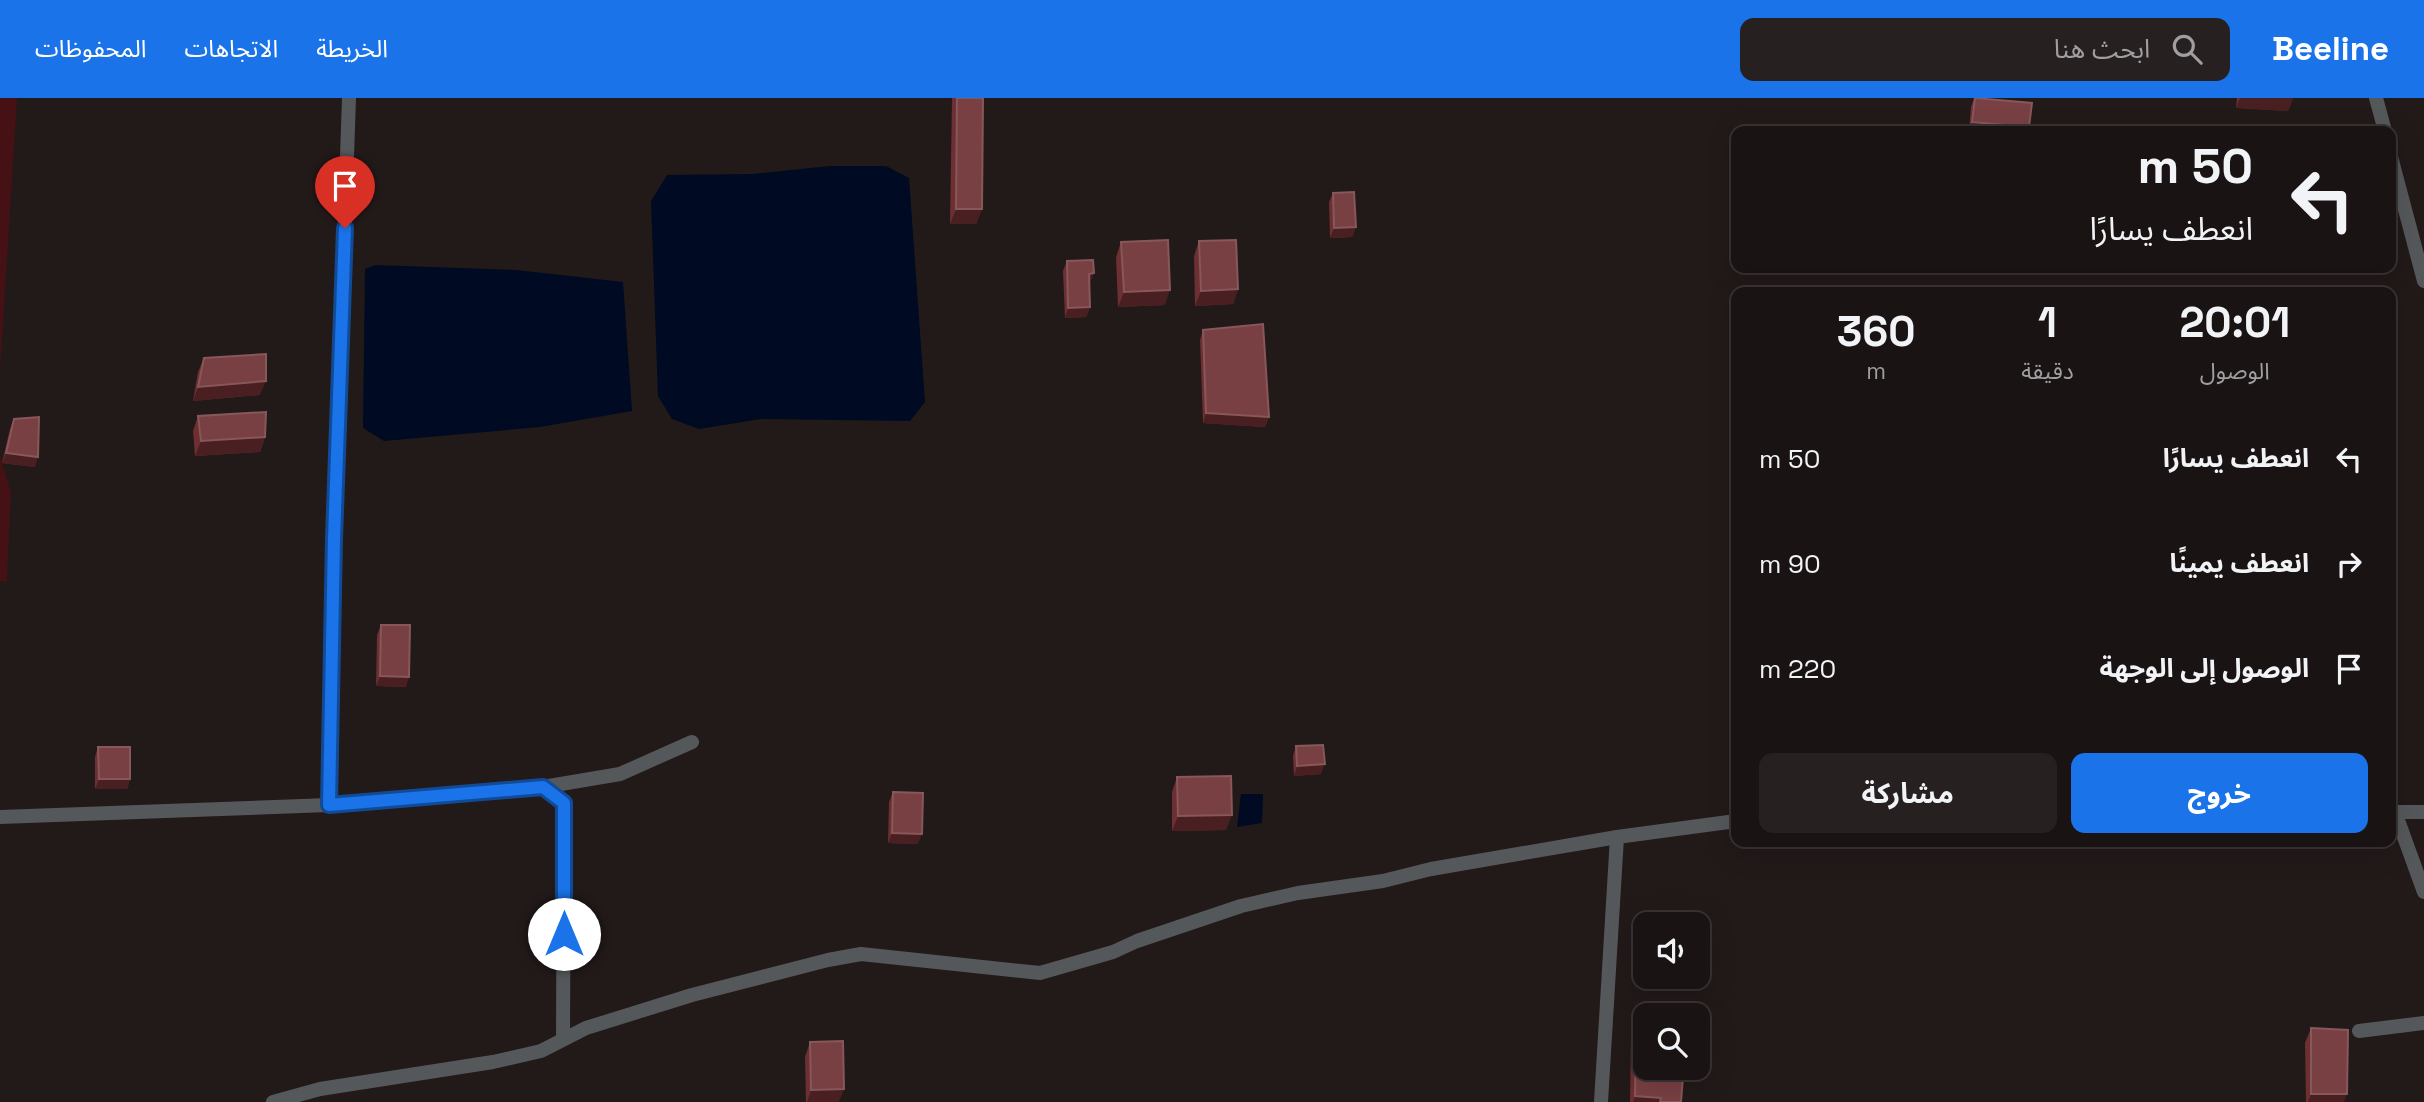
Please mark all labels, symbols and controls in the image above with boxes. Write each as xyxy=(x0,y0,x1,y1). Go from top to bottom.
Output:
search box xyxy=(1740,18,2230,81)
text: Beeline xyxy=(2272,28,2389,70)
icon: search xyxy=(2168,30,2206,68)
text: ابحث هنا xyxy=(2054,32,2150,66)
text: المحفوظات xyxy=(35,33,146,64)
text: الاتجاهات xyxy=(184,33,278,64)
text: الخريطة xyxy=(316,33,388,64)
text: 50 m xyxy=(2138,135,2253,197)
icon: left xyxy=(2277,154,2368,245)
pin xyxy=(315,156,375,228)
icon: arrive xyxy=(326,167,364,205)
text: انعطف يسارًا xyxy=(2089,209,2253,249)
text: 1 xyxy=(2038,296,2057,349)
text: 20:01 xyxy=(2179,296,2290,349)
text: 360 xyxy=(1837,305,1916,358)
text: m xyxy=(1866,356,1886,386)
text: دقيقة xyxy=(2021,356,2074,386)
text: الوصول xyxy=(2200,356,2270,386)
icon: left xyxy=(2330,440,2368,478)
text: انعطف يسارًا xyxy=(2163,441,2309,475)
text: 50 m xyxy=(1759,442,1820,476)
icon: right xyxy=(2330,545,2368,583)
text: انعطف يمينًا xyxy=(2169,546,2309,580)
text: 90 m xyxy=(1759,547,1821,581)
icon: arrive xyxy=(2330,650,2368,688)
text: الوصول إلى الوجهة xyxy=(2099,651,2309,685)
text: 220 m xyxy=(1759,652,1836,686)
button: مشاركة xyxy=(1759,753,2057,833)
button: خروج xyxy=(2071,753,2368,833)
position arrow xyxy=(527,897,601,971)
map controls xyxy=(1633,912,1710,1080)
button: sound xyxy=(1633,912,1710,989)
button: search xyxy=(1633,1003,1710,1080)

